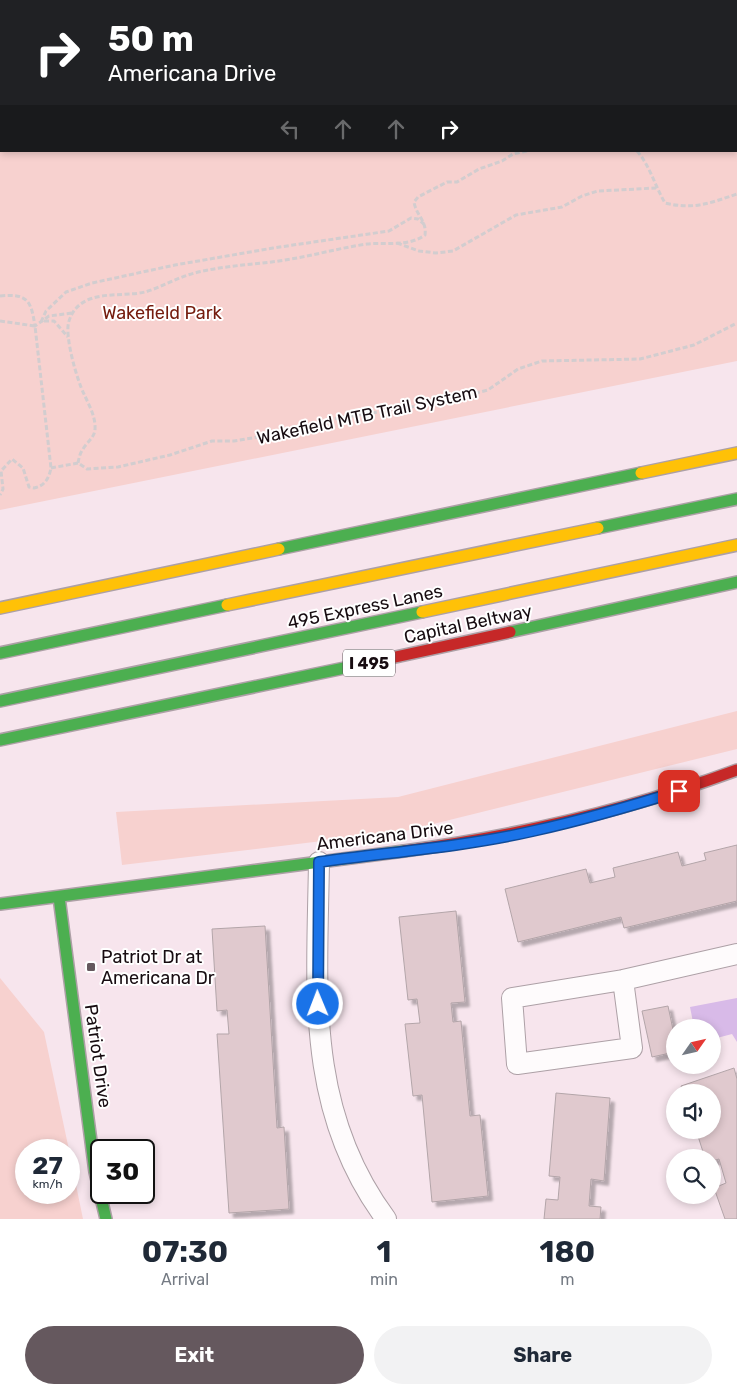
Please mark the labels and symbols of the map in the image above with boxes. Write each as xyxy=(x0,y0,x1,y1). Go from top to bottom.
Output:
park label: Wakefield Park xyxy=(102,302,223,324)
street label: Wakefield MTB Trail System xyxy=(255,381,479,449)
street label: 495 Express Lanes xyxy=(285,580,445,634)
street label: Capital Beltway xyxy=(402,600,534,648)
road number: I 495 xyxy=(343,650,395,676)
pin xyxy=(658,770,700,812)
street label: Americana Drive xyxy=(315,817,455,855)
place label: Patriot Dr at Americana Dr xyxy=(101,946,215,989)
marker: Patriot Dr at Americana Dr xyxy=(85,961,97,973)
position arrow xyxy=(291,977,343,1029)
street label: Patriot Drive xyxy=(80,1003,116,1109)
north arrow xyxy=(666,1019,721,1074)
speed limit sign: 30 xyxy=(90,1139,155,1204)

